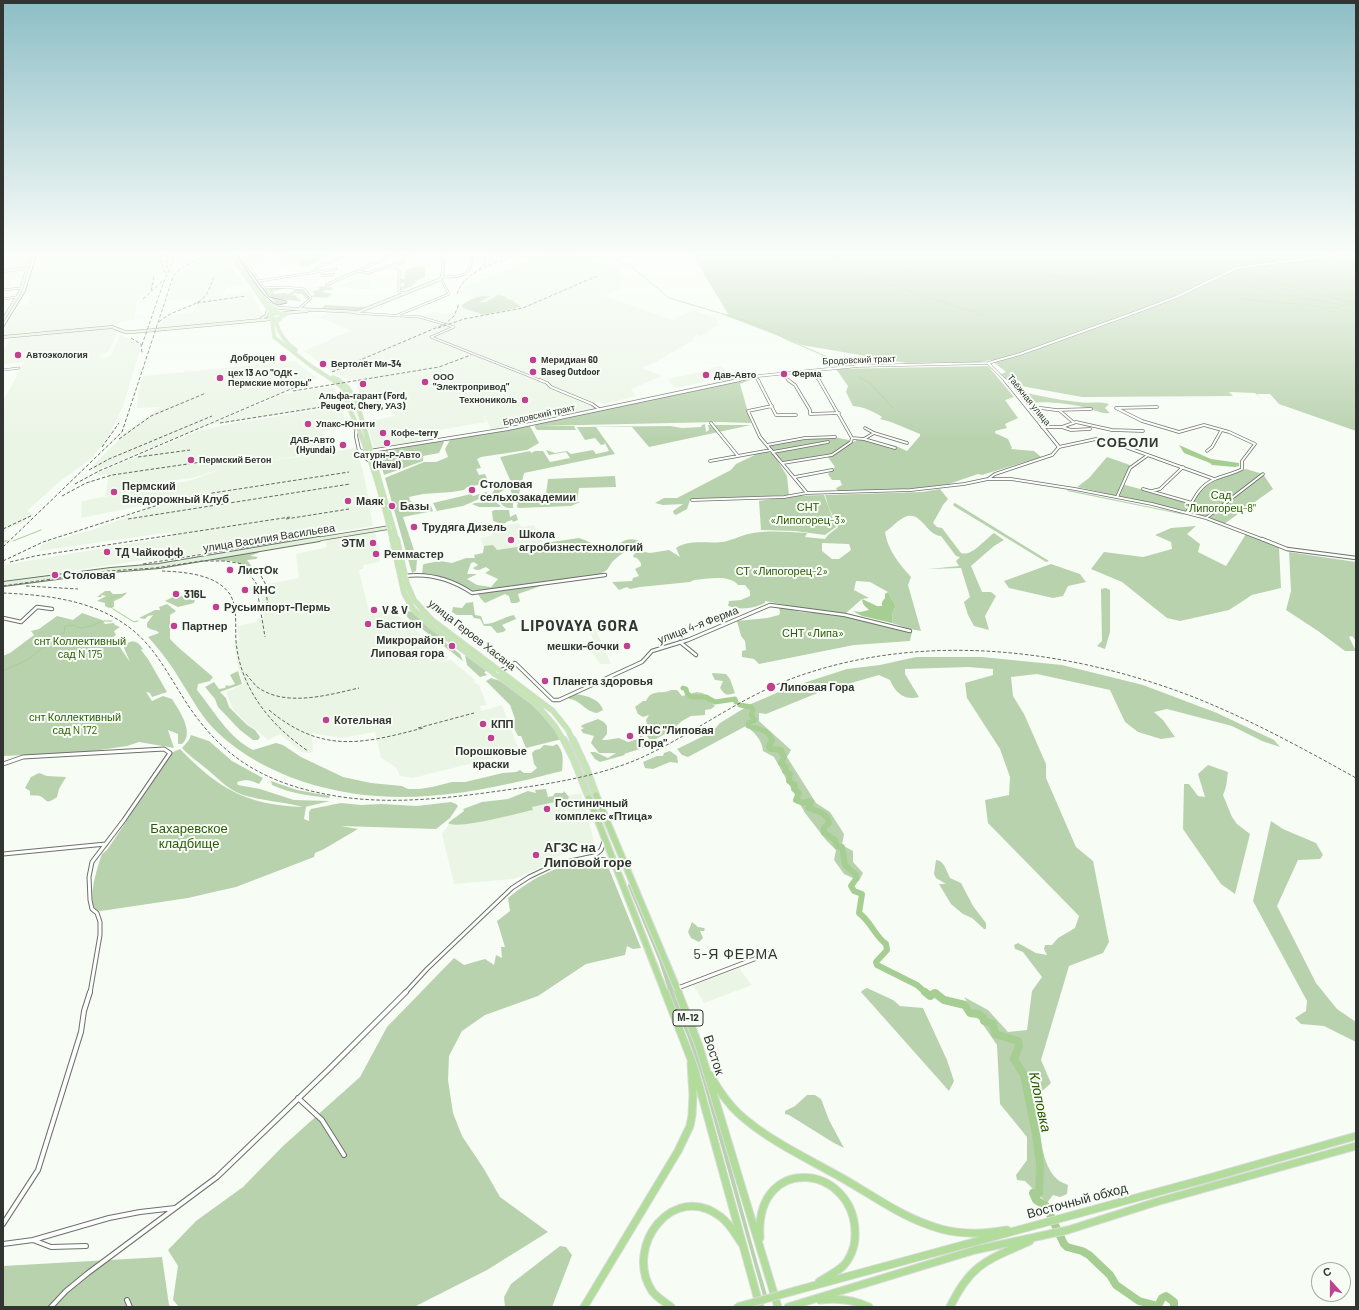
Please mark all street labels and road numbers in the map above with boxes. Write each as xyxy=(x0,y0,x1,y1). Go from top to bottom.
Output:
street label: Бродовский тракт xyxy=(822,353,896,367)
street label: Таёжная улица xyxy=(1005,372,1053,428)
street label: Бродовский тракт xyxy=(502,402,576,428)
street label: улица Василия Васильева xyxy=(202,521,336,555)
street label: улица Героев Хасана xyxy=(426,597,518,673)
street label: улица 4-я Ферма xyxy=(656,604,740,646)
road number: М-12 xyxy=(673,1010,703,1026)
street label: Восток xyxy=(700,1033,728,1077)
street label: Восточный обход xyxy=(1025,1180,1129,1222)

